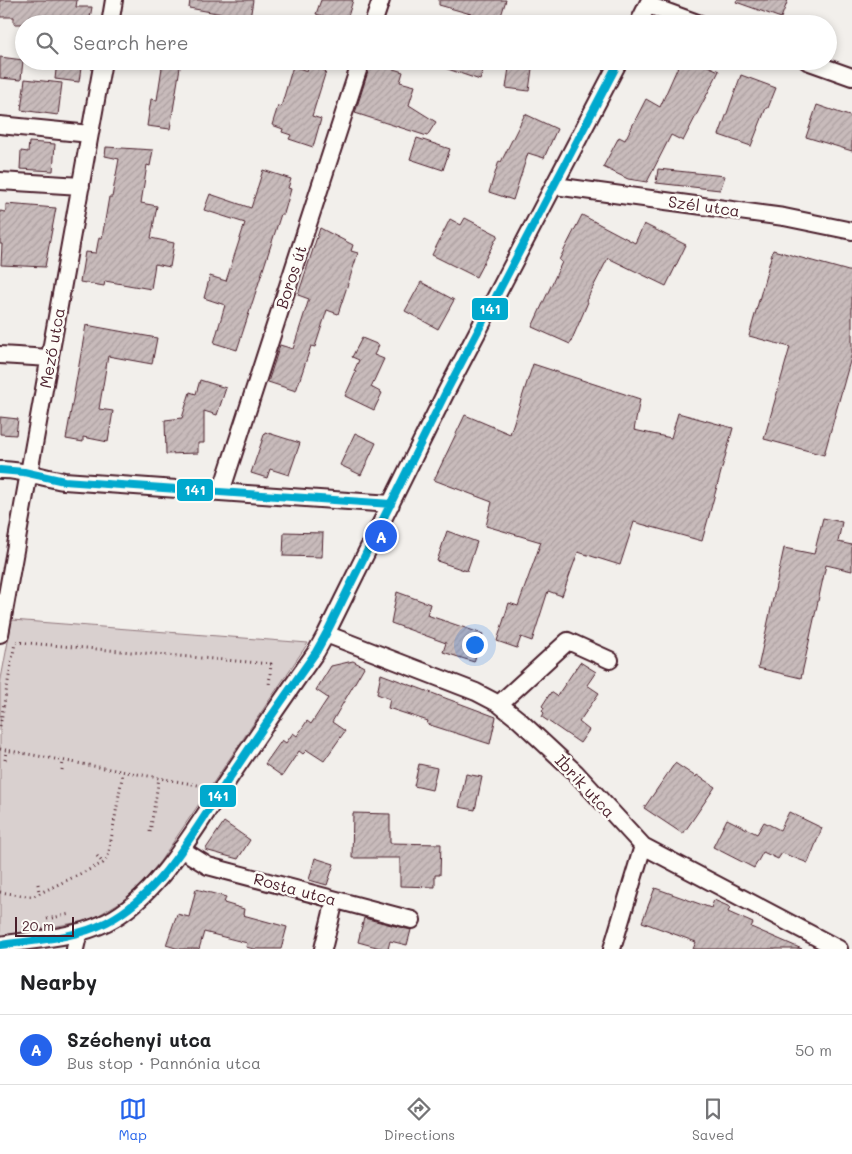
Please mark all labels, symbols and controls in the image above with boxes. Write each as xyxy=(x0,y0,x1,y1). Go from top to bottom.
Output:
search box xyxy=(15,15,837,70)
icon: search xyxy=(33,29,61,57)
text: Search here xyxy=(73,30,189,55)
street label: Szél utca xyxy=(667,190,741,221)
street label: Boros út xyxy=(270,242,311,311)
line badge: 141 xyxy=(471,297,509,321)
text: 141 xyxy=(479,299,501,318)
street label: Mező utca xyxy=(34,306,69,390)
line badge: 141 xyxy=(176,478,214,502)
text: 141 xyxy=(184,480,206,499)
pin: A xyxy=(365,517,397,555)
your location xyxy=(462,632,488,658)
street label: Ibrik utca xyxy=(551,750,620,822)
line badge: 141 xyxy=(199,784,237,808)
text: 141 xyxy=(207,786,229,805)
street label: Rosta utca xyxy=(251,867,339,910)
scale bar xyxy=(15,914,74,937)
text: 20 m xyxy=(22,916,54,935)
text: Nearby xyxy=(20,968,97,995)
text: Széchenyi utca xyxy=(67,1027,212,1052)
text: A xyxy=(30,1039,42,1060)
text: 50 m xyxy=(795,1039,832,1060)
text: Bus stop · Pannónia utca xyxy=(67,1052,261,1073)
tab: Map xyxy=(118,1095,147,1144)
tab: Directions xyxy=(384,1095,455,1144)
tab: Saved xyxy=(692,1095,734,1144)

